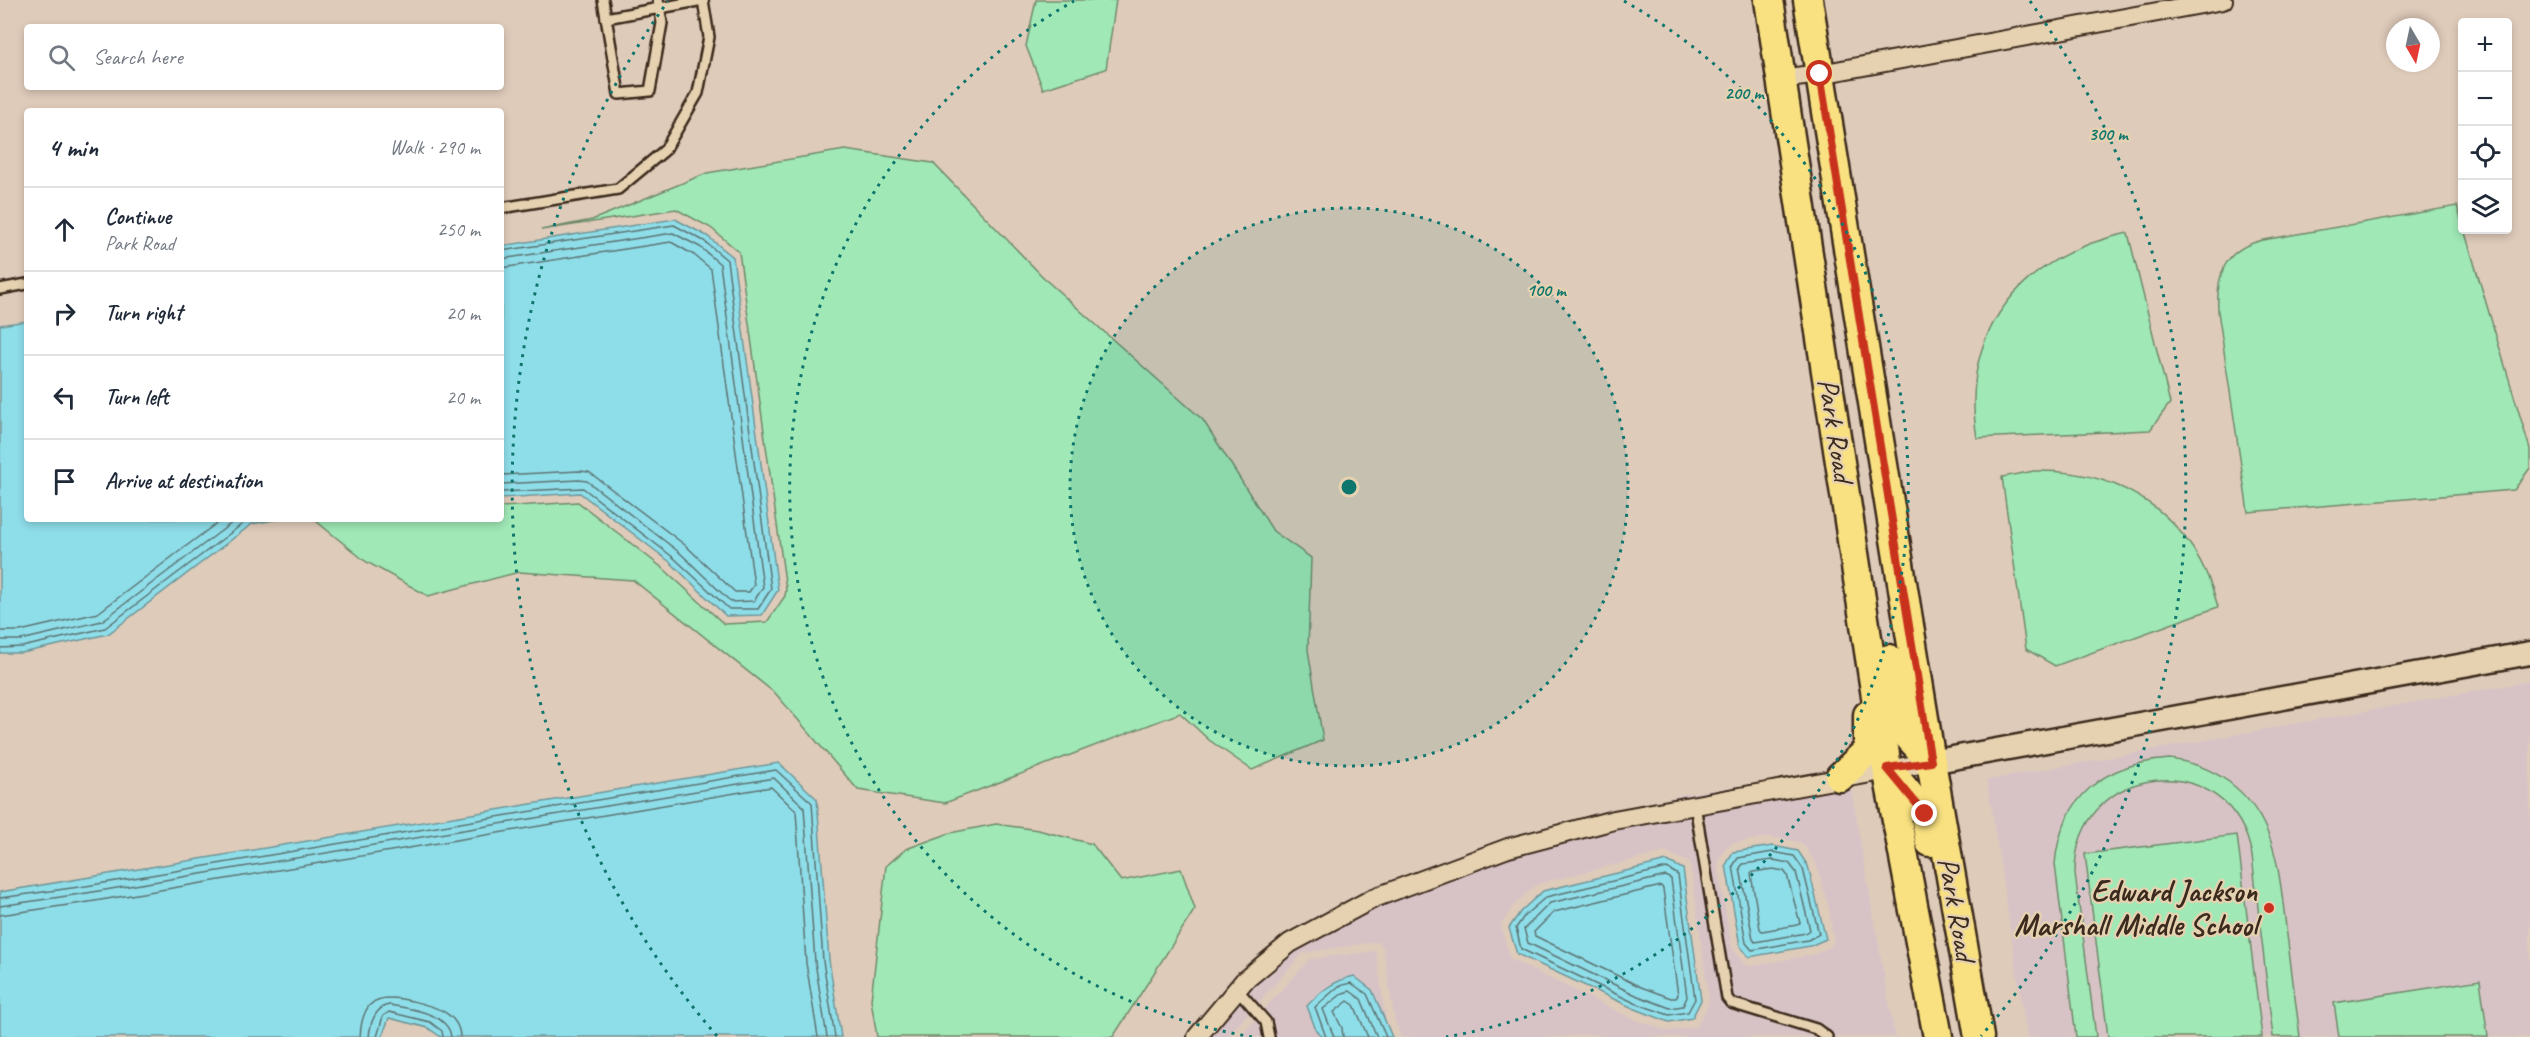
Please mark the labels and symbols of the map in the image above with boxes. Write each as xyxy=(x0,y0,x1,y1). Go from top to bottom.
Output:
north arrow xyxy=(2386,18,2440,72)
route start xyxy=(1806,60,1832,86)
text: 200 m xyxy=(1725,82,1765,104)
text: 300 m xyxy=(2089,123,2129,145)
text: 100 m xyxy=(1527,279,1567,301)
street label: Park Road xyxy=(1809,375,1864,489)
centre of rings xyxy=(1339,477,1359,497)
route end xyxy=(1911,800,1937,826)
street label: Park Road xyxy=(1929,854,1986,968)
place label: Edward Jackson Marshall Middle School xyxy=(2014,872,2263,944)
marker: Edward Jackson Marshall Middle School xyxy=(2262,901,2276,915)

